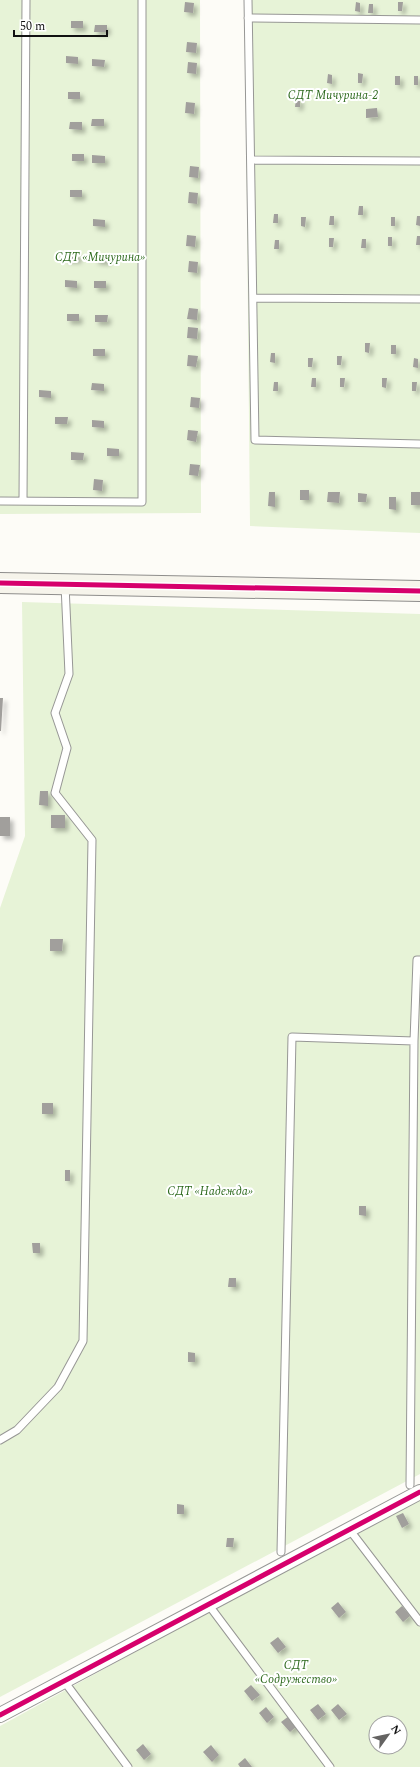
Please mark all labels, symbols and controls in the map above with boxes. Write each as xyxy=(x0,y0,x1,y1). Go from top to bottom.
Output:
scale bar xyxy=(14,12,107,38)
text: 50 m xyxy=(20,17,45,36)
park label: СДТ Мичурина-2 xyxy=(288,86,378,105)
park label: СДТ «Мичурина» xyxy=(55,248,145,267)
park label: СДТ «Надежда» xyxy=(167,1182,253,1201)
park label: СДТ «Содружество» xyxy=(255,1656,337,1689)
north arrow xyxy=(368,1715,408,1755)
text: N xyxy=(386,1721,406,1738)

